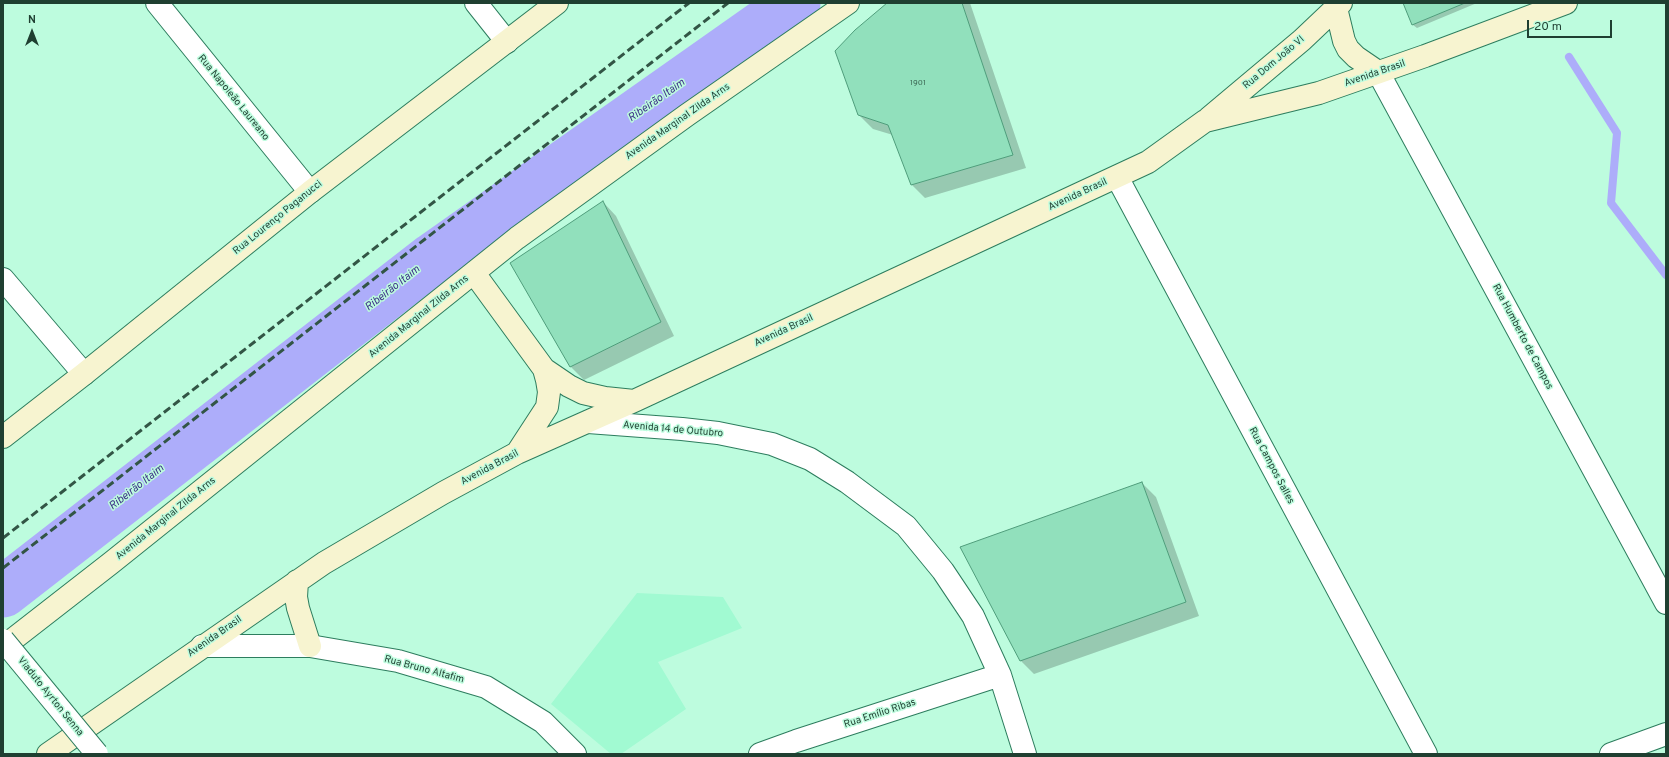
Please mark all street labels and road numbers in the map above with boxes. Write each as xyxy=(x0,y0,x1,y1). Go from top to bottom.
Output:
street label: Rua Dom João VI xyxy=(1241,34,1307,92)
street label: Rua Napoleão Laureano xyxy=(195,53,271,143)
street label: Avenida Brasil xyxy=(1343,58,1407,90)
street label: Avenida Marginal Zilda Arns xyxy=(623,81,733,163)
street label: Avenida Brasil xyxy=(1047,176,1109,214)
street label: Rua Lourenço Paganucci xyxy=(231,178,325,258)
street label: Avenida Marginal Zilda Arns xyxy=(367,273,471,361)
street label: Rua Humberto de Campos xyxy=(1489,282,1555,392)
street label: Avenida Brasil xyxy=(753,312,815,350)
street label: Avenida 14 de Outubro xyxy=(622,420,724,440)
street label: Rua Campos Salles xyxy=(1246,426,1296,506)
street label: Avenida Brasil xyxy=(459,448,521,488)
street label: Avenida Marginal Zilda Arns xyxy=(114,475,218,563)
street label: Avenida Brasil xyxy=(186,614,244,660)
street label: Rua Bruno Altafim xyxy=(383,654,465,686)
street label: Viaduto Ayrton Senna xyxy=(14,655,86,739)
street label: Rua Emílio Ribas xyxy=(843,697,917,731)

